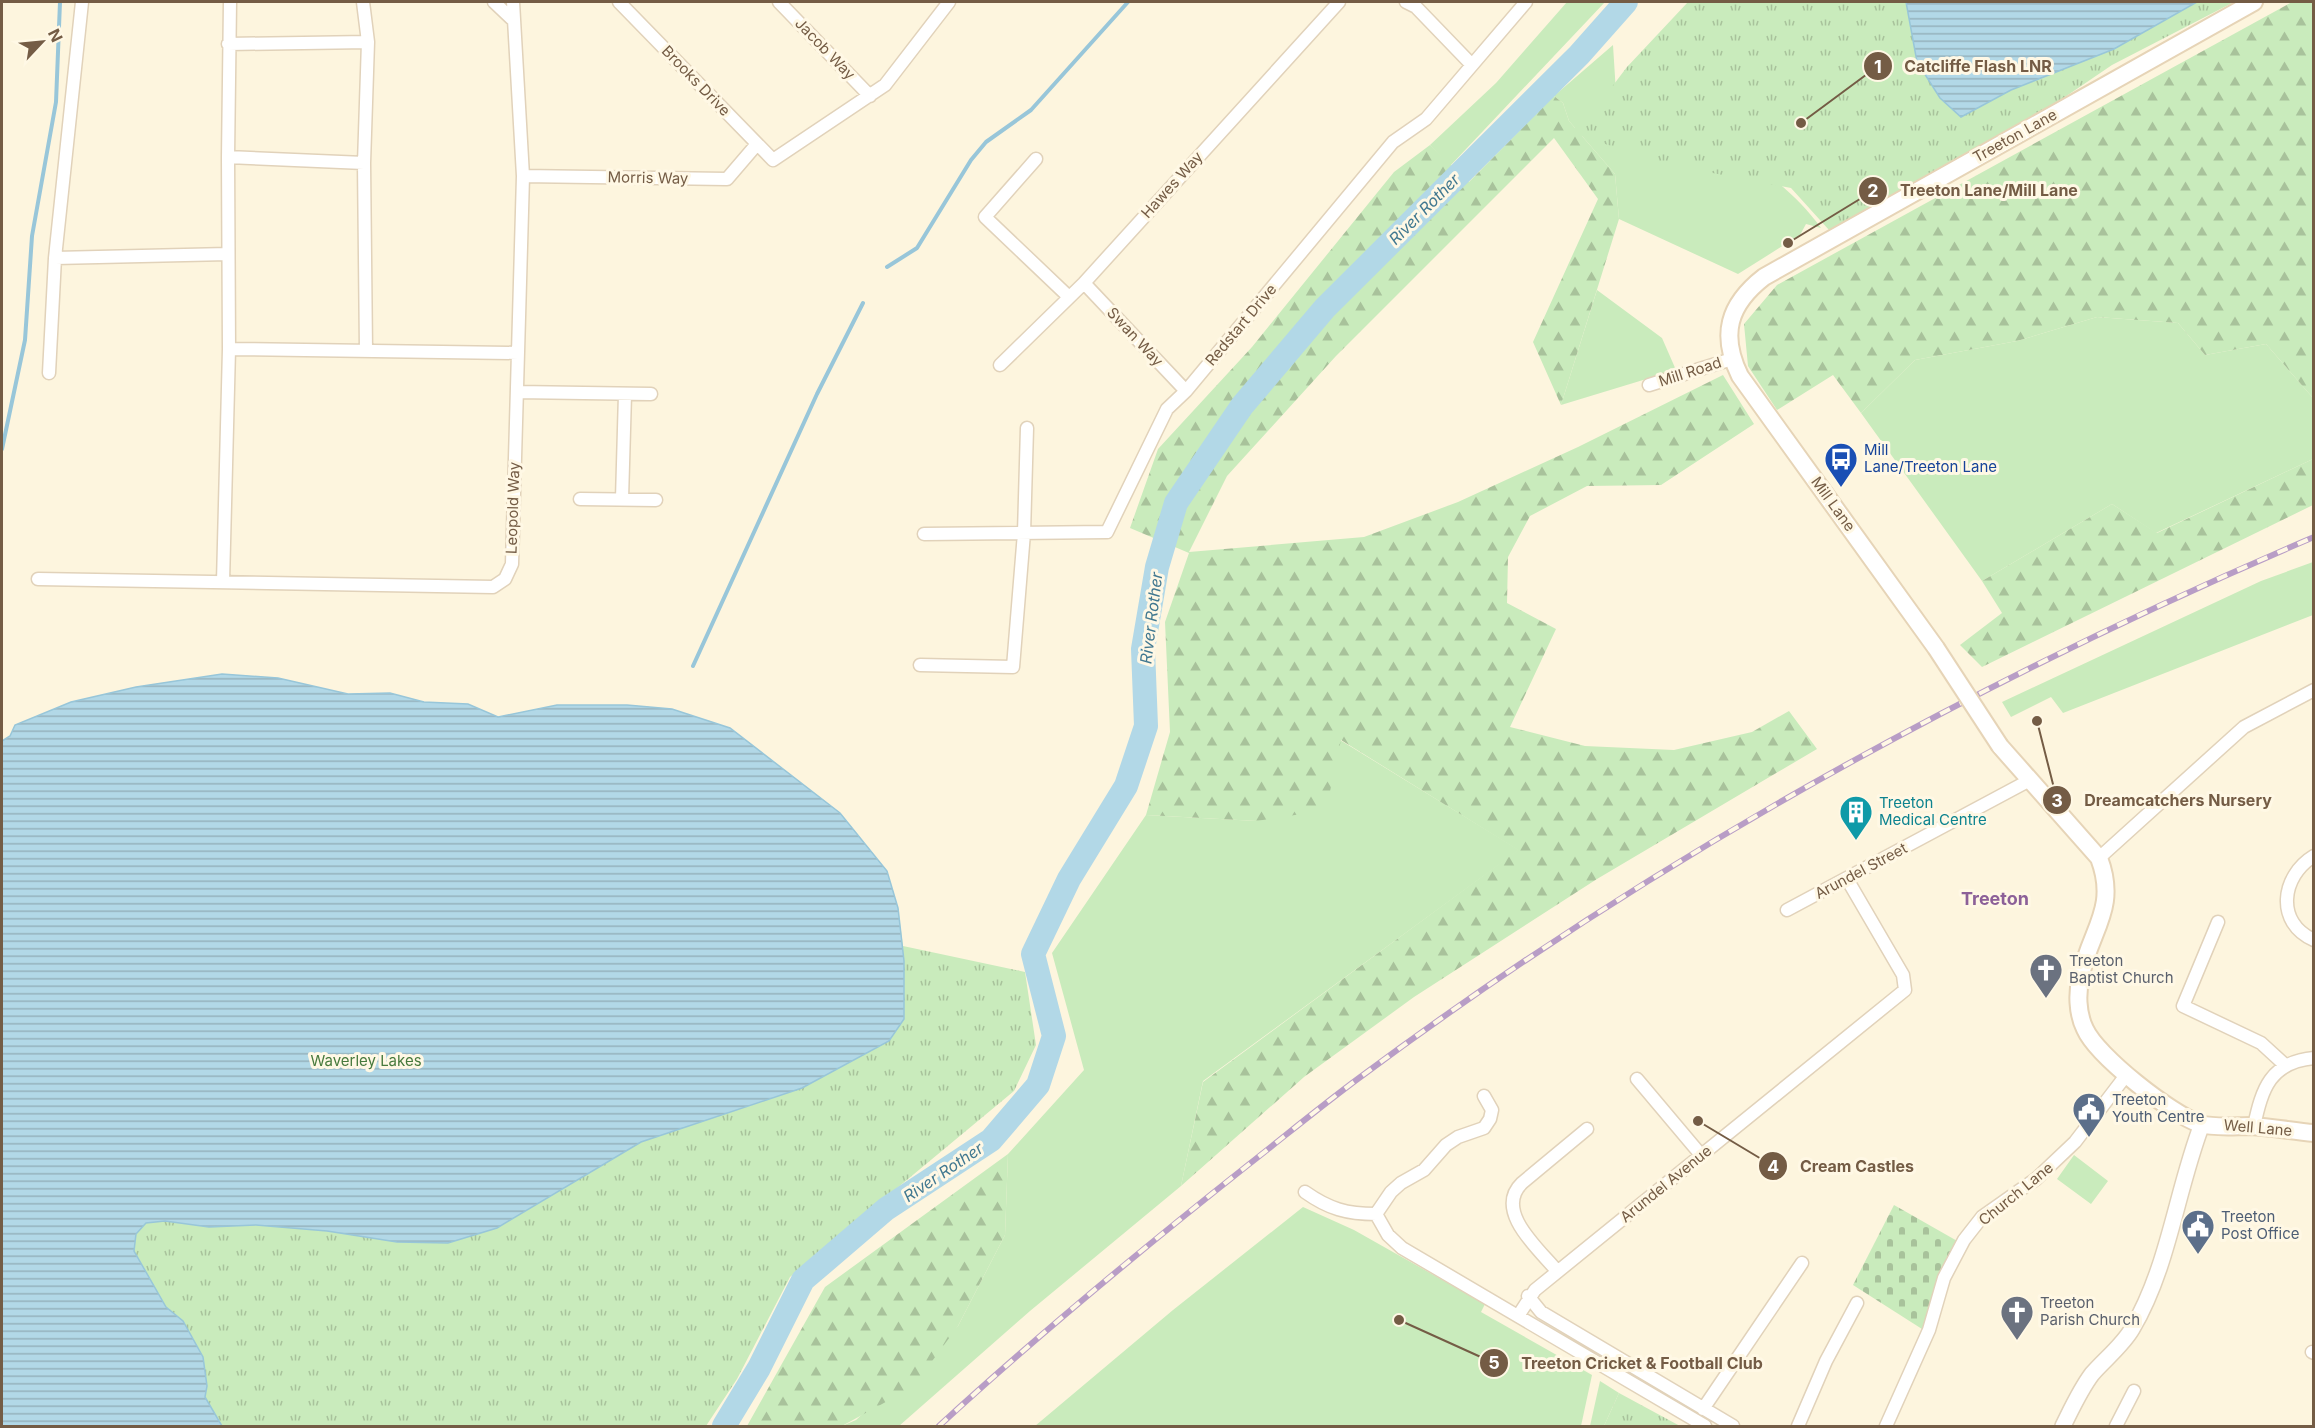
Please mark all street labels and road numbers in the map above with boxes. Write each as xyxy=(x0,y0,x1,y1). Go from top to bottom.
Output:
street label: Jacob Way xyxy=(791,14,860,84)
street label: Brooks Drive xyxy=(658,41,735,120)
street label: Treeton Lane xyxy=(1969,105,2060,166)
street label: Hawes Way xyxy=(1137,147,1207,222)
street label: Morris Way xyxy=(607,167,689,188)
street label: Redstart Drive xyxy=(1201,280,1280,369)
street label: Swan Way xyxy=(1103,303,1168,371)
street label: Mill Road xyxy=(1656,352,1724,391)
street label: Leopold Way xyxy=(501,461,524,554)
street label: Mill Lane xyxy=(1807,473,1860,535)
street label: Arundel Street xyxy=(1811,838,1910,903)
street label: Well Lane xyxy=(2223,1115,2293,1140)
street label: Arundel Avenue xyxy=(1616,1141,1715,1226)
street label: Church Lane xyxy=(1975,1158,2057,1229)

